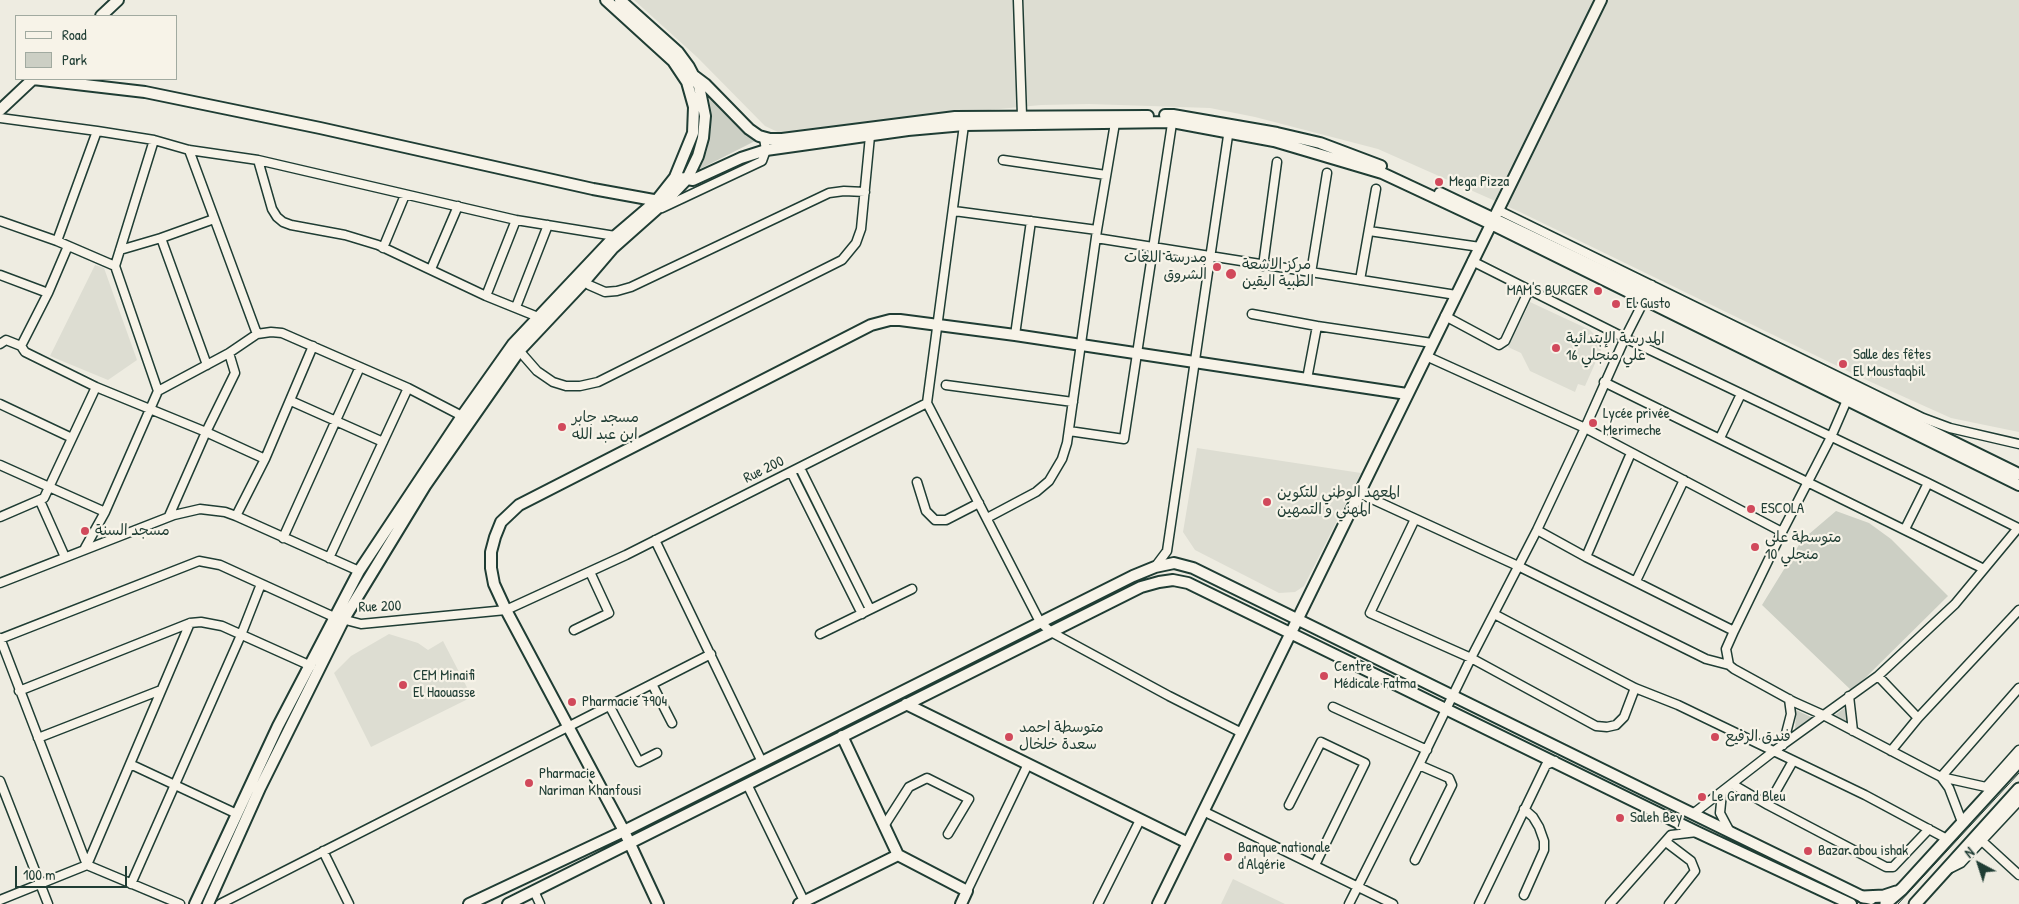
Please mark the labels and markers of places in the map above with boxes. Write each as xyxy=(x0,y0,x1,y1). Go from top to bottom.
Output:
place label: Mega Pizza xyxy=(1449,173,1509,191)
marker: Mega Pizza xyxy=(1433,176,1445,188)
place label: مدرسة اللغات الشروق xyxy=(1124,249,1207,284)
place label: مركز الاشعة الطبية اليقين xyxy=(1242,256,1314,291)
marker: مدرسة اللغات الشروق xyxy=(1211,261,1223,273)
marker: مركز الاشعة الطبية اليقين xyxy=(1224,267,1238,281)
place label: MAM'S BURGER xyxy=(1507,282,1588,300)
marker: MAM'S BURGER xyxy=(1592,285,1604,297)
place label: El Gusto xyxy=(1626,295,1670,313)
marker: El Gusto xyxy=(1610,298,1622,310)
place label: المدرسة الإبتدائية علي منجلي 16 xyxy=(1566,330,1665,365)
marker: المدرسة الإبتدائية علي منجلي 16 xyxy=(1550,342,1562,354)
place label: Salle des fêtes El Moustaqbil xyxy=(1853,346,1931,381)
marker: Salle des fêtes El Moustaqbil xyxy=(1837,358,1849,370)
place label: Lycée privée Merimeche xyxy=(1603,405,1670,440)
place label: مسجد جابر ابن عبد الله xyxy=(572,409,639,444)
marker: Lycée privée Merimeche xyxy=(1587,417,1599,429)
marker: مسجد جابر ابن عبد الله xyxy=(556,421,568,433)
place label: المعهد الوطني للتكوين المهني و التمهين xyxy=(1277,484,1400,519)
marker: المعهد الوطني للتكوين المهني و التمهين xyxy=(1261,496,1273,508)
place label: ESCOLA xyxy=(1761,500,1804,518)
marker: ESCOLA xyxy=(1745,503,1757,515)
place label: مسجد السنة xyxy=(95,522,170,540)
marker: مسجد السنة xyxy=(79,525,91,537)
place label: متوسطة علي منجلي 10 xyxy=(1765,529,1842,564)
marker: متوسطة علي منجلي 10 xyxy=(1749,541,1761,553)
place label: Centre Médicale Fatma xyxy=(1334,658,1416,693)
place label: CEM Minaifi El Haouasse xyxy=(413,667,475,702)
marker: Centre Médicale Fatma xyxy=(1318,670,1330,682)
marker: CEM Minaifi El Haouasse xyxy=(397,679,409,691)
place label: Pharmacie 7904 xyxy=(582,693,667,711)
marker: Pharmacie 7904 xyxy=(566,696,578,708)
place label: متوسطة احمد سعدة خلخال xyxy=(1019,719,1104,754)
place label: فندق الرفيع xyxy=(1725,728,1791,746)
marker: متوسطة احمد سعدة خلخال xyxy=(1003,731,1015,743)
marker: فندق الرفيع xyxy=(1709,731,1721,743)
place label: Pharmacie Nariman Khanfousi xyxy=(539,765,642,800)
marker: Pharmacie Nariman Khanfousi xyxy=(523,777,535,789)
place label: Le Grand Bleu xyxy=(1712,788,1785,806)
marker: Le Grand Bleu xyxy=(1696,791,1708,803)
place label: Saleh Bey xyxy=(1630,809,1682,827)
marker: Saleh Bey xyxy=(1614,812,1626,824)
place label: Banque nationale d'Algérie xyxy=(1238,839,1330,874)
place label: Bazar abou ishak xyxy=(1818,842,1908,860)
marker: Bazar abou ishak xyxy=(1802,845,1814,857)
marker: Banque nationale d'Algérie xyxy=(1222,851,1234,863)

